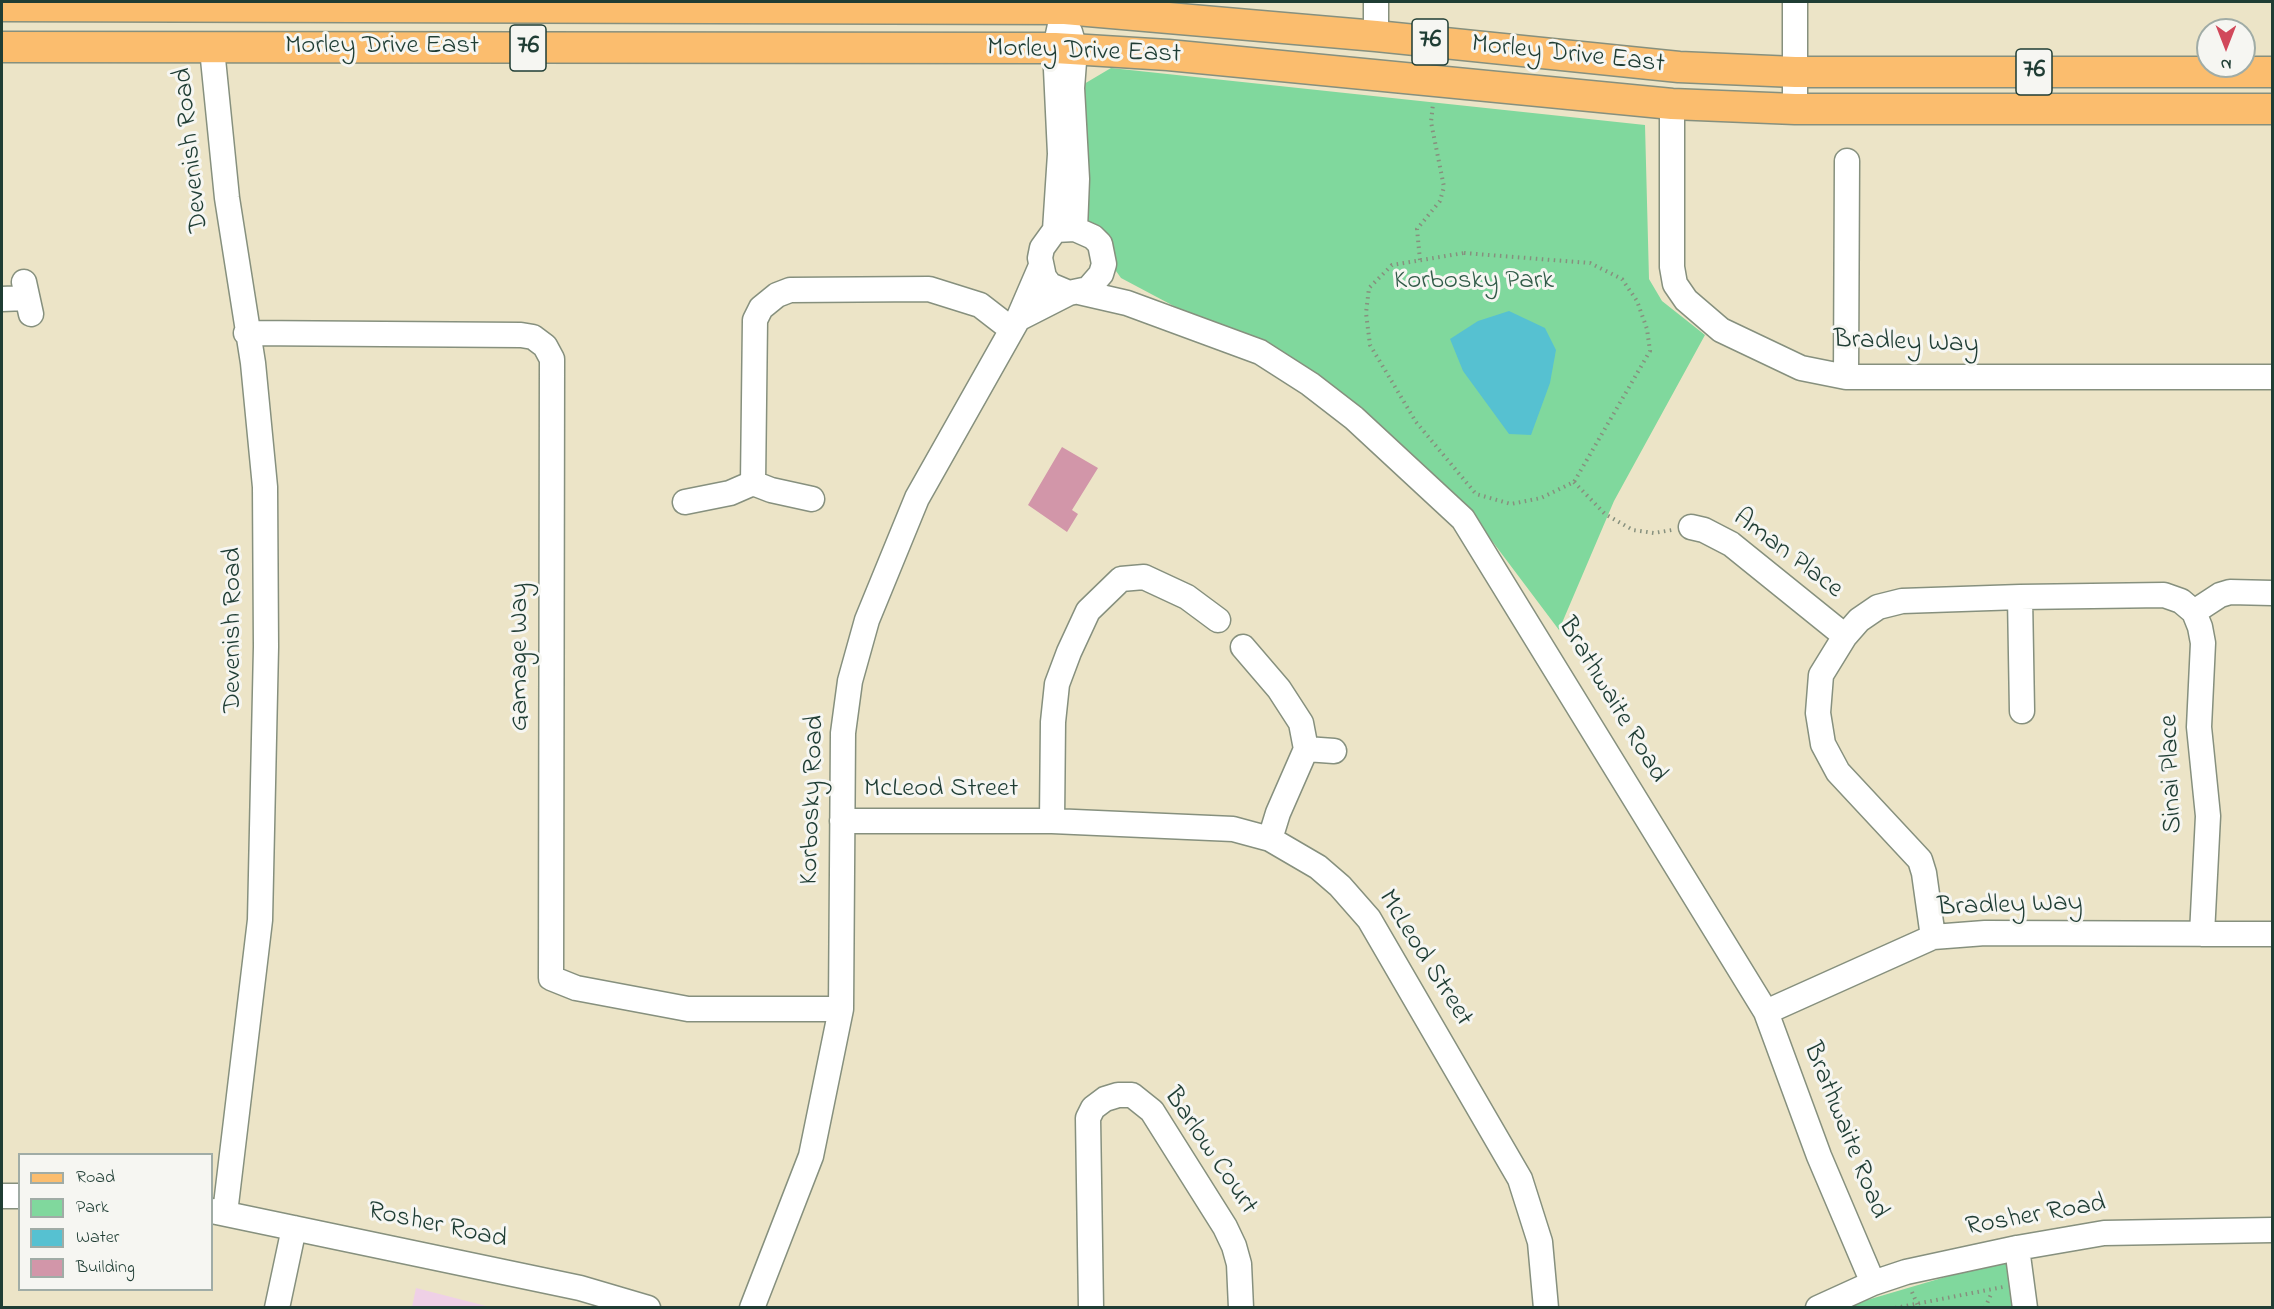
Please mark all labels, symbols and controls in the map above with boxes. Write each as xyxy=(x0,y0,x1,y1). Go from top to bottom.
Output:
north arrow xyxy=(2196,18,2256,78)
road number: 76 xyxy=(1412,19,1448,65)
road number: 76 xyxy=(510,25,546,71)
street label: Morley Drive East xyxy=(1470,30,1666,82)
street label: Morley Drive East xyxy=(285,32,479,64)
street label: Morley Drive East xyxy=(986,33,1182,73)
road number: 76 xyxy=(2016,49,2052,95)
text: N xyxy=(2221,52,2231,76)
street label: Devenish Road xyxy=(168,66,218,234)
park label: Korbosky Park xyxy=(1394,267,1554,299)
street label: Bradley Way xyxy=(1833,325,1979,363)
street label: Aman Place xyxy=(1726,503,1848,607)
street label: Devenish Road xyxy=(219,547,251,713)
street label: Gamage Way xyxy=(506,583,538,731)
street label: Brathwaite Road xyxy=(1549,613,1673,789)
street label: Sinai Place xyxy=(2155,714,2191,834)
street label: Korbosky Road xyxy=(795,715,833,885)
street label: McLeod Street xyxy=(864,775,1018,807)
street label: McLeod Street xyxy=(1369,885,1479,1033)
street label: Bradley Way xyxy=(1937,888,2083,926)
street label: Brathwaite Road xyxy=(1794,1038,1894,1224)
street label: Barlow Court xyxy=(1155,1082,1263,1222)
legend xyxy=(18,1153,213,1291)
text: Road xyxy=(76,1165,115,1191)
street label: Rosher Road xyxy=(1964,1189,2108,1245)
text: Park xyxy=(76,1195,109,1221)
street label: Rosher Road xyxy=(364,1196,510,1258)
text: Water xyxy=(76,1225,119,1251)
text: Building xyxy=(76,1255,135,1281)

